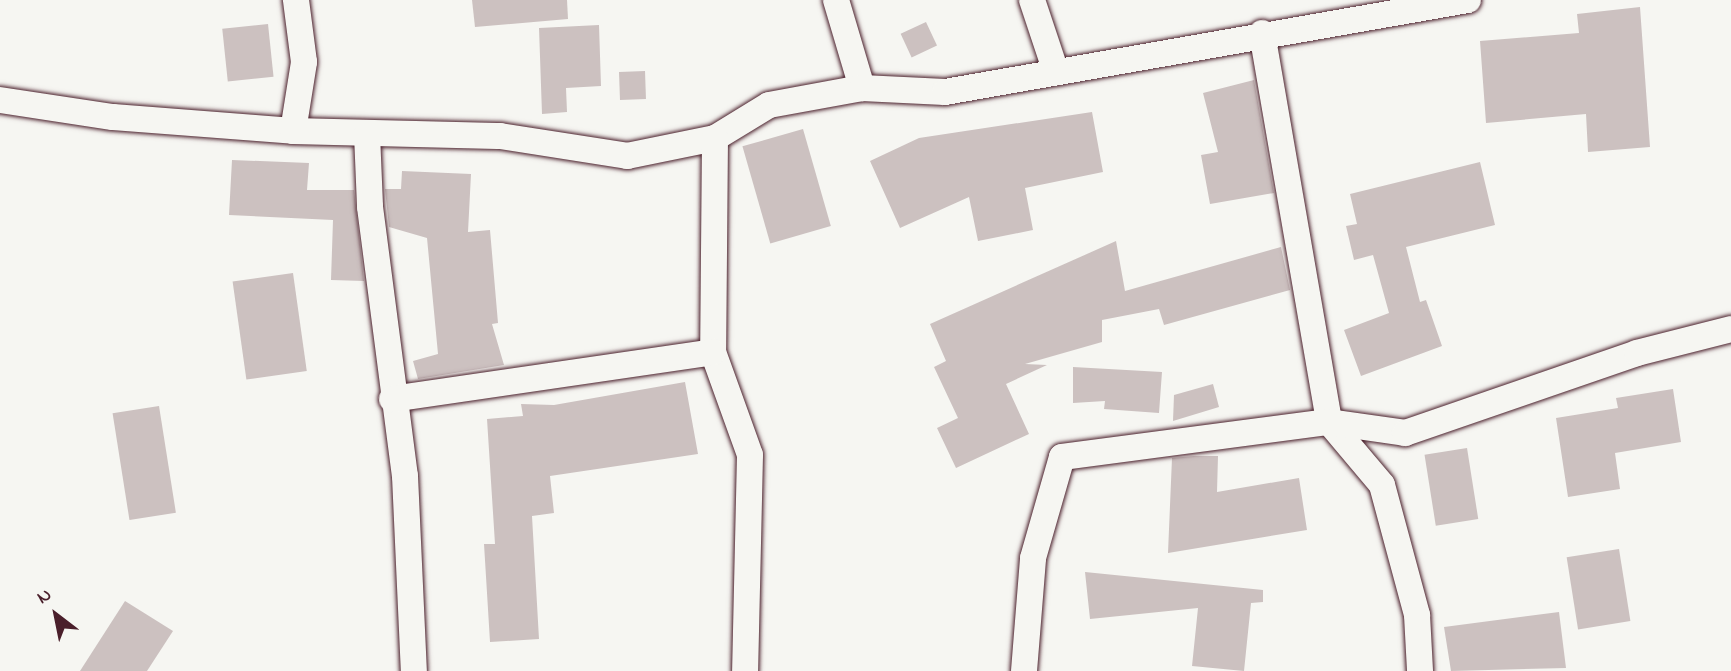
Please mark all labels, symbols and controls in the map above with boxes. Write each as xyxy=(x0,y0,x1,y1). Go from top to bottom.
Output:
north arrow xyxy=(21,580,91,650)
text: N xyxy=(32,582,57,612)

